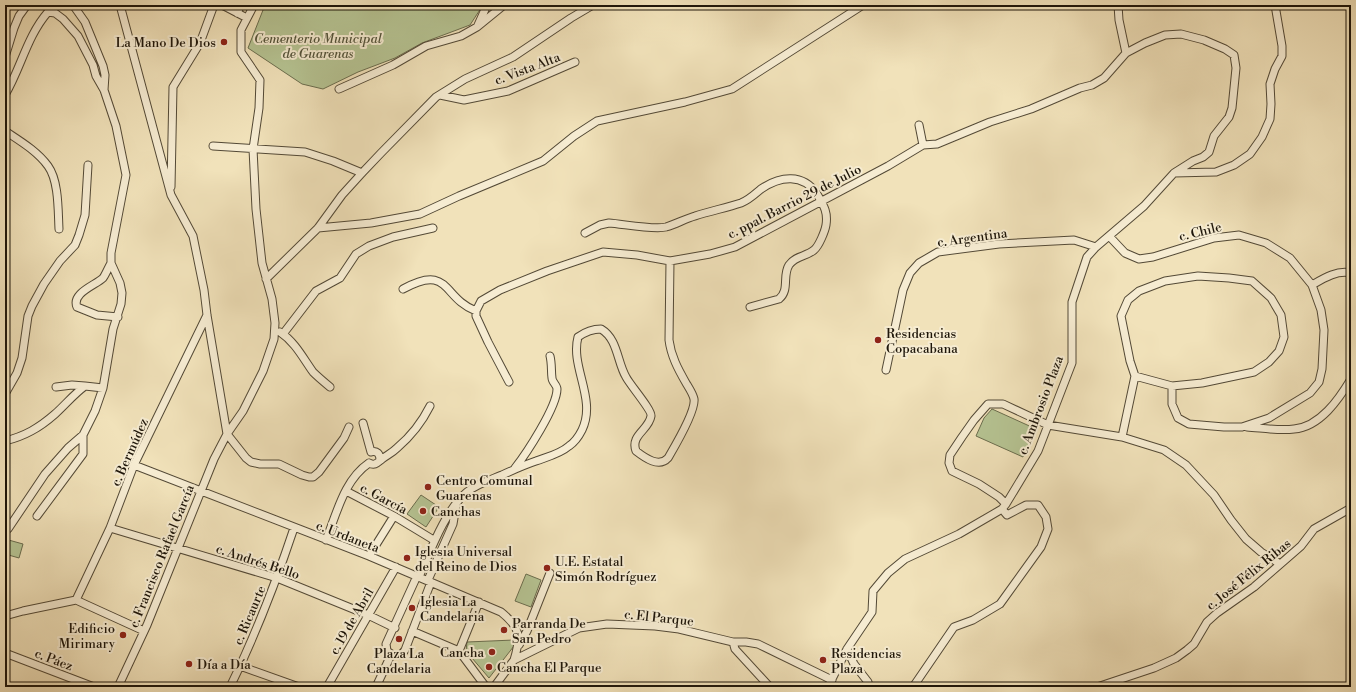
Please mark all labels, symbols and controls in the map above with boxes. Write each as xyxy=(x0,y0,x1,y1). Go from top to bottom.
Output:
park label: Cementerio Municipal de Guarenas xyxy=(254,31,383,62)
place label: La Mano De Dios xyxy=(116,35,216,51)
marker: La Mano De Dios xyxy=(219,37,229,47)
street label: c. Vista Alta xyxy=(492,49,563,89)
street label: c. ppal. Barrio 29 de Julio xyxy=(725,161,864,243)
street label: c. Chile xyxy=(1177,219,1224,245)
street label: c. Argentina xyxy=(936,225,1009,251)
place label: Residencias Copacabana xyxy=(886,326,958,357)
marker: Residencias Copacabana xyxy=(873,335,883,345)
street label: c. Ambrosio Plaza xyxy=(1015,353,1067,457)
street label: c. Bermúdez xyxy=(108,416,152,489)
place label: Centro Comunal Guarenas xyxy=(436,473,533,504)
street label: c. García xyxy=(357,480,410,518)
street label: c. Francisco Rafael García xyxy=(126,482,198,630)
marker: Centro Comunal Guarenas xyxy=(423,482,433,492)
place label: Canchas xyxy=(431,504,481,520)
marker: Canchas xyxy=(418,506,428,516)
street label: c. Urdaneta xyxy=(314,518,382,556)
street label: c. José Félix Ribas xyxy=(1203,535,1295,614)
street label: c. Andrés Bello xyxy=(214,541,302,583)
place label: Iglesia Universal del Reino de Dios xyxy=(415,544,517,575)
marker: Iglesia Universal del Reino de Dios xyxy=(402,553,412,563)
place label: U.E. Estatal Simón Rodríguez xyxy=(555,554,657,585)
marker: U.E. Estatal Simón Rodríguez xyxy=(542,563,552,573)
street label: c. Ricaurte xyxy=(230,583,270,648)
street label: c. 19 de Abril xyxy=(326,585,378,658)
place label: Iglesia La Candelaria xyxy=(420,594,485,625)
marker: Iglesia La Candelaria xyxy=(407,603,417,613)
street label: c. El Parque xyxy=(623,606,695,630)
place label: Parranda De San Pedro xyxy=(512,616,586,647)
place label: Edificio Mirimary xyxy=(59,621,116,652)
marker: Parranda De San Pedro xyxy=(499,625,509,635)
marker: Edificio Mirimary xyxy=(118,630,128,640)
marker: Plaza La Candelaria xyxy=(394,634,404,644)
street label: c. Páez xyxy=(32,645,75,675)
place label: Cancha xyxy=(440,645,484,661)
place label: Plaza La Candelaria xyxy=(367,646,432,677)
place label: Residencias Plaza xyxy=(831,646,902,677)
marker: Cancha xyxy=(487,647,497,657)
marker: Residencias Plaza xyxy=(818,655,828,665)
place label: Día a Día xyxy=(197,657,251,673)
marker: Día a Día xyxy=(184,659,194,669)
place label: Cancha El Parque xyxy=(497,660,602,676)
marker: Cancha El Parque xyxy=(484,662,494,672)

